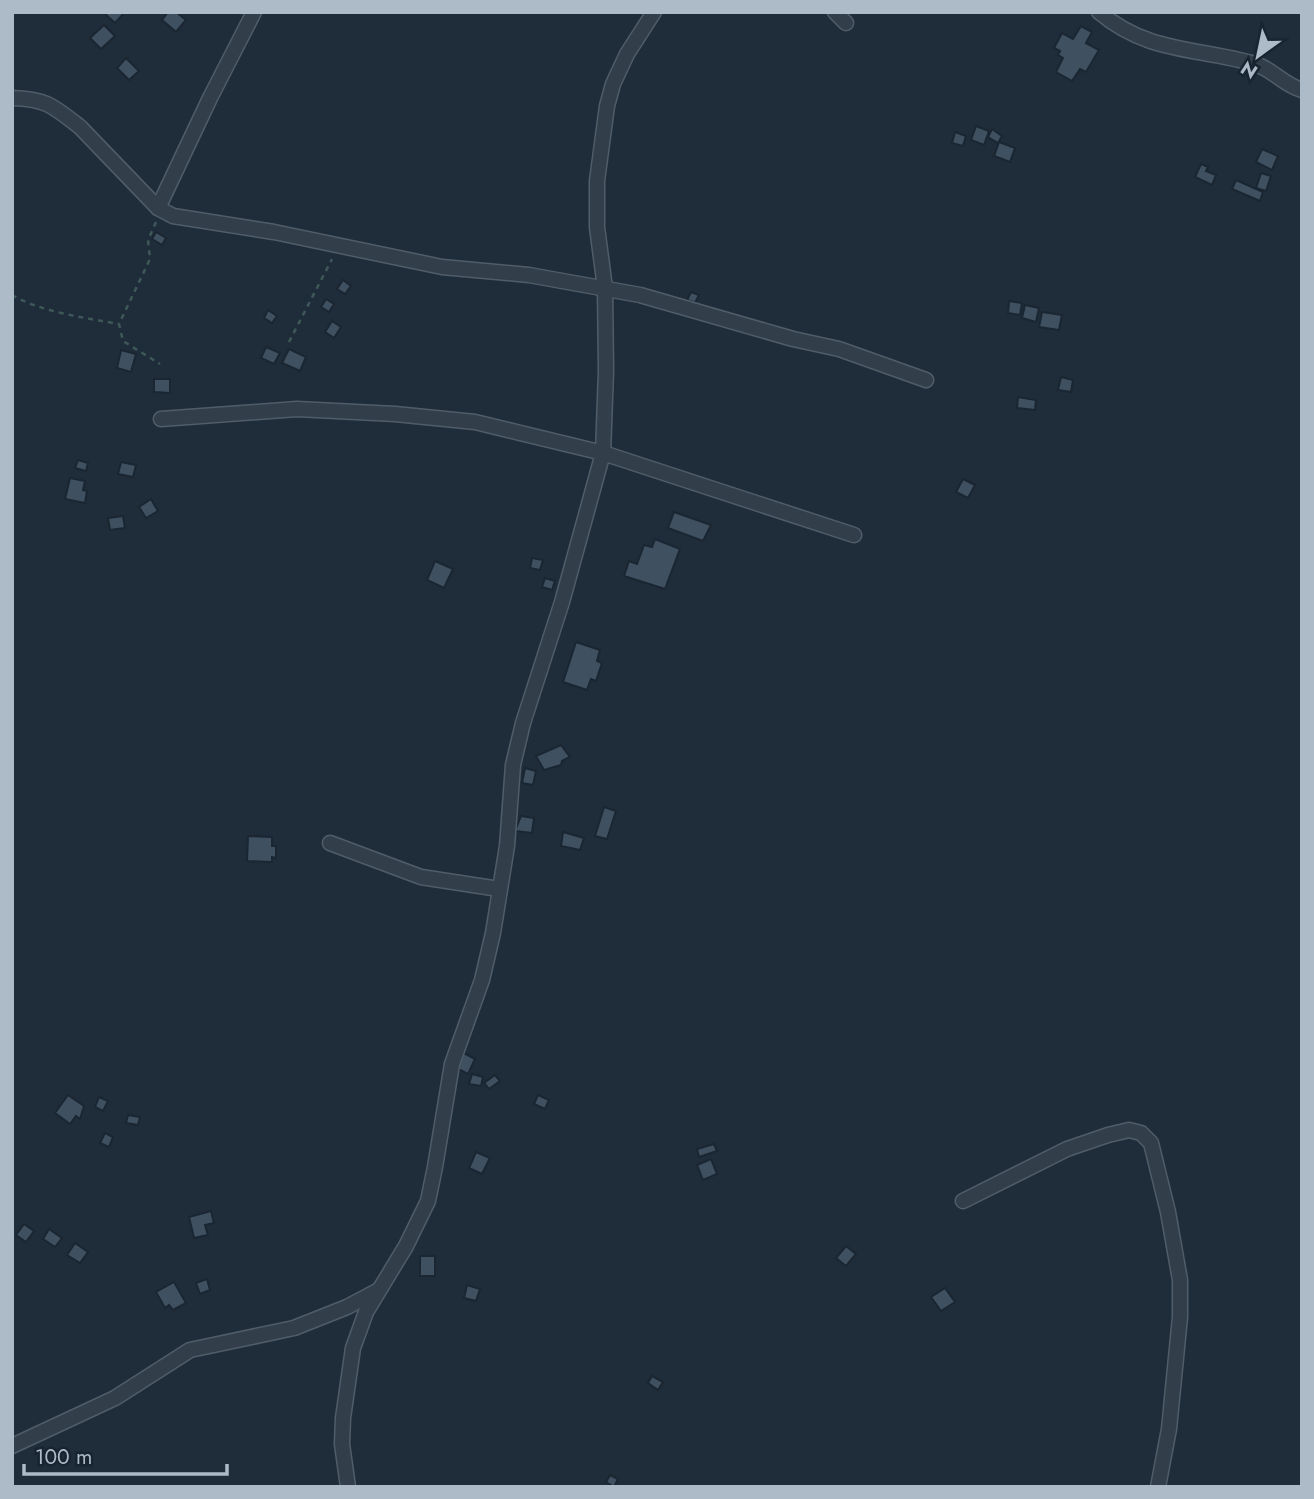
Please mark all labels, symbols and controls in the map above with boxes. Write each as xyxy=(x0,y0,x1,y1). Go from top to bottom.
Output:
north arrow xyxy=(1223,21,1293,91)
text: N xyxy=(1235,54,1263,85)
scale bar xyxy=(24,1432,228,1476)
text: 100 m xyxy=(35,1442,92,1472)

